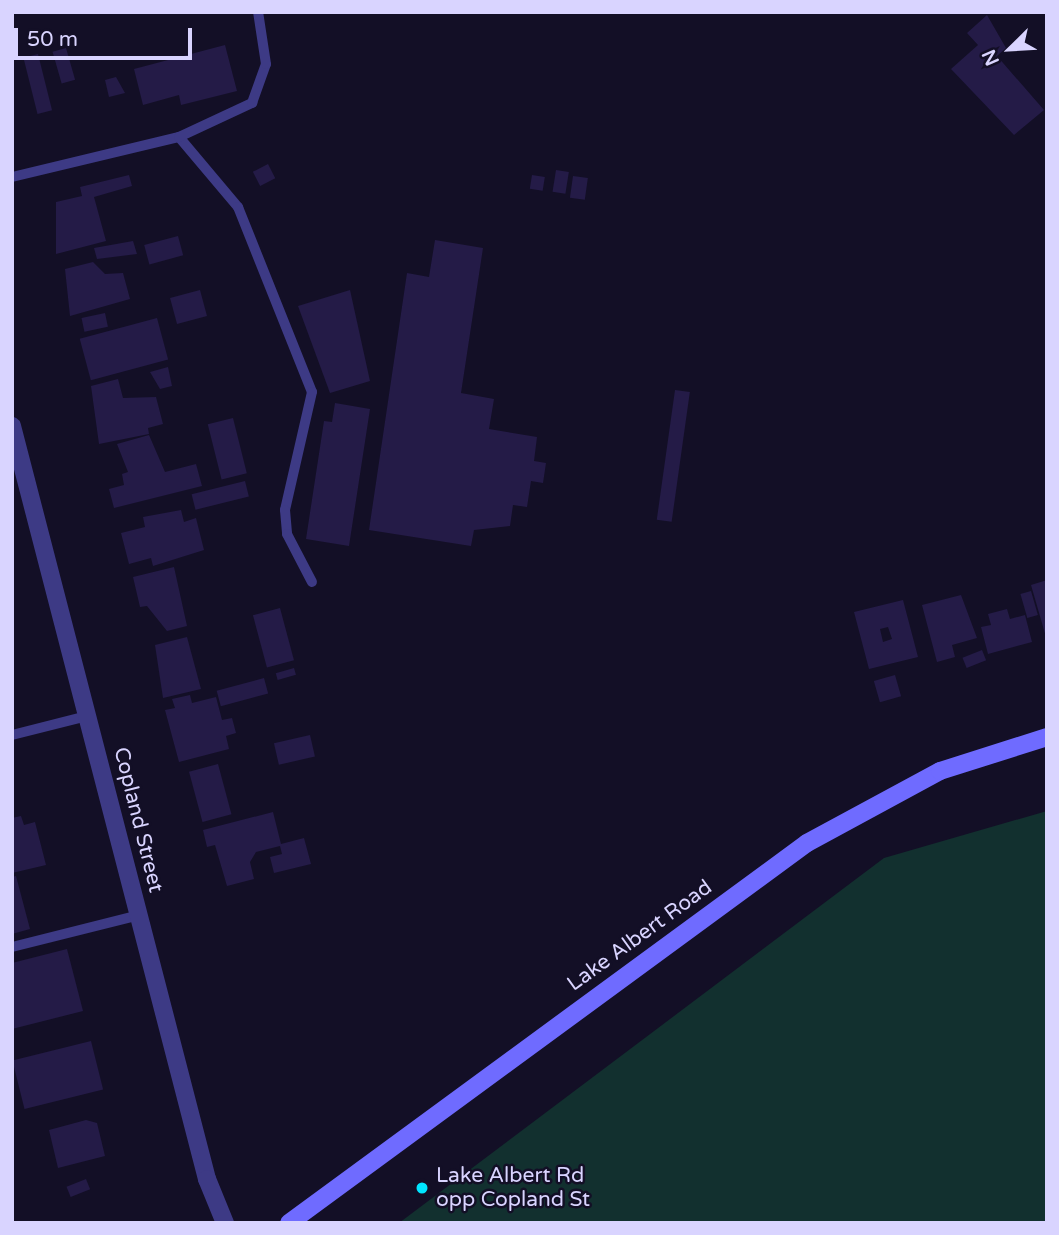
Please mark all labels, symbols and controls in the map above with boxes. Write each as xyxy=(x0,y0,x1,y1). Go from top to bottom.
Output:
scale bar xyxy=(18,14,196,58)
north arrow xyxy=(975,14,1045,84)
text: 50 m xyxy=(27,27,78,52)
text: N xyxy=(978,46,1004,69)
street label: Copland Street xyxy=(108,745,168,895)
street label: Lake Albert Road xyxy=(563,875,717,997)
place label: Lake Albert Rd opp Copland St xyxy=(436,1163,590,1213)
marker: Lake Albert Rd opp Copland St xyxy=(414,1180,430,1196)

